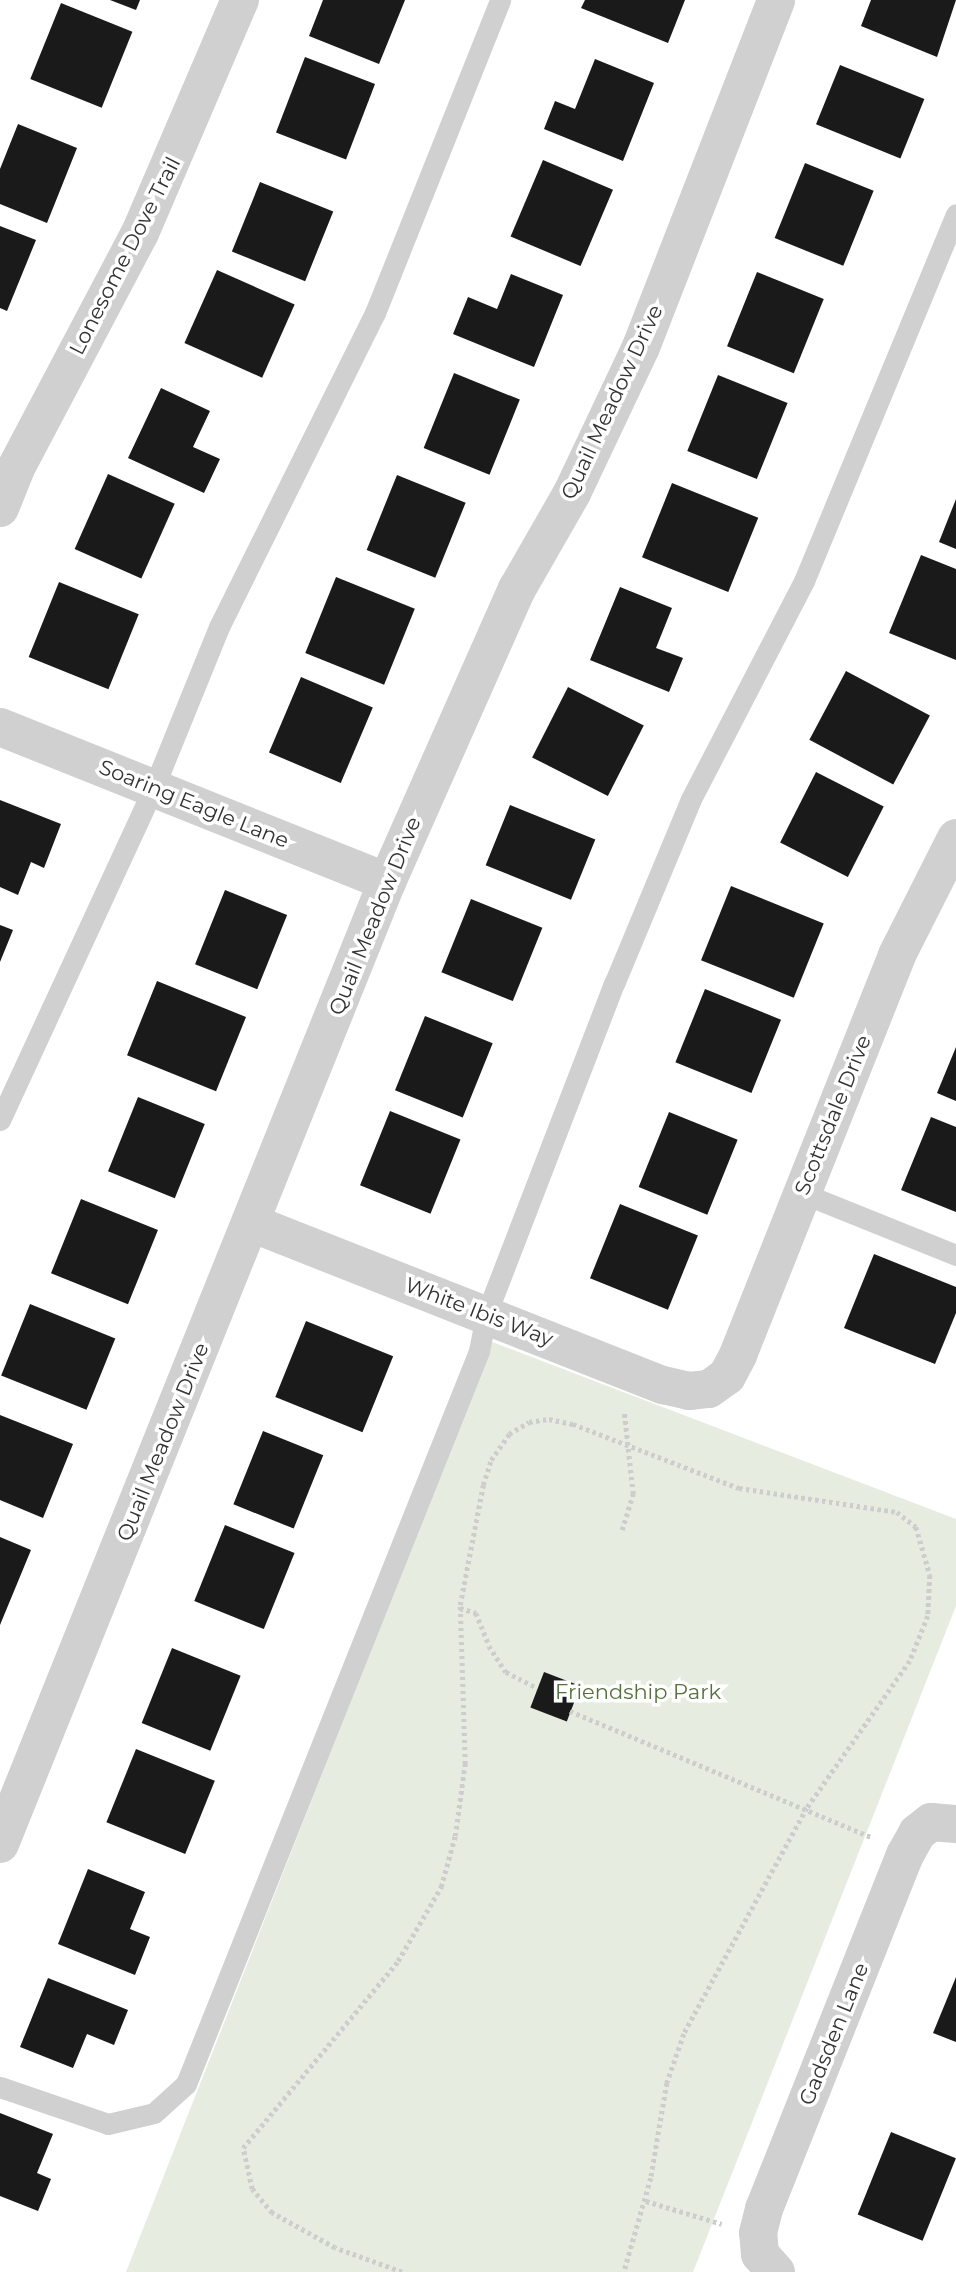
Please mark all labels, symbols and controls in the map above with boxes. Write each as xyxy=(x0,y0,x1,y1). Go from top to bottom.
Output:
street label: Lonesome Dove Trail xyxy=(64,153,186,359)
street label: Quail Meadow Drive xyxy=(556,301,668,503)
street label: Soaring Eagle Lane xyxy=(95,754,293,854)
street label: Quail Meadow Drive xyxy=(324,813,426,1019)
street label: Scottsdale Drive xyxy=(789,1031,877,1199)
street label: White Ibis Way xyxy=(401,1272,557,1352)
street label: Quail Meadow Drive xyxy=(112,1339,214,1545)
park label: Friendship Park xyxy=(555,1679,721,1705)
street label: Gadsden Lane xyxy=(794,1959,874,2109)

